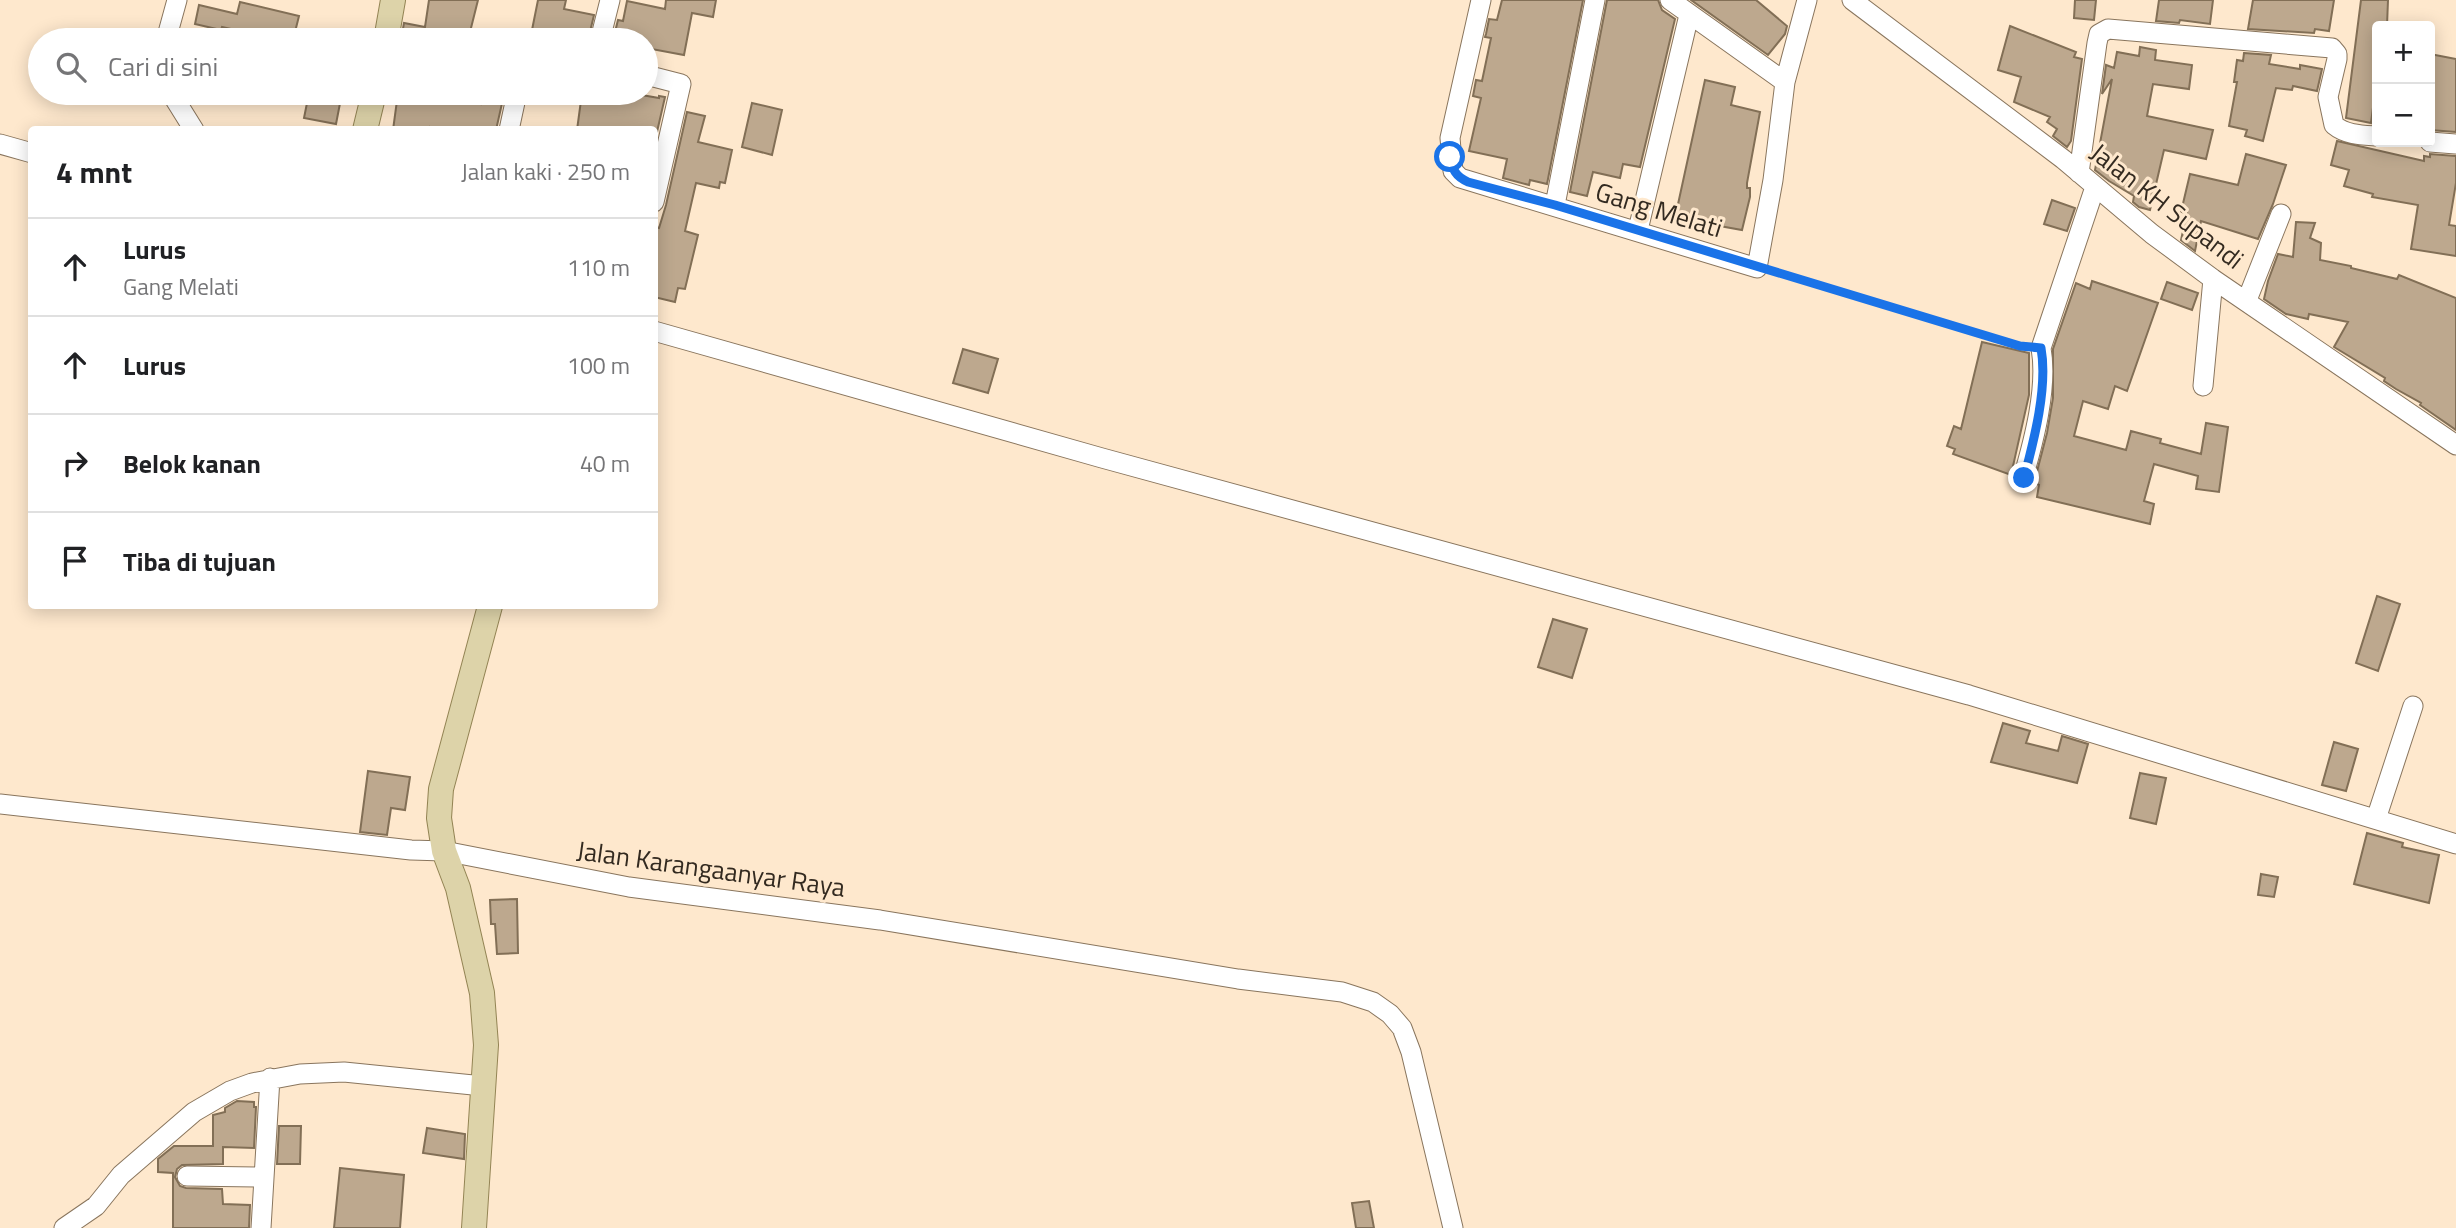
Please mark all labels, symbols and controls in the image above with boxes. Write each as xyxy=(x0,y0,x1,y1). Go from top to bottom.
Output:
map controls xyxy=(2372,21,2435,147)
button: + xyxy=(2372,21,2435,84)
search box xyxy=(28,28,658,105)
text: Cari di sini xyxy=(108,47,218,86)
icon: search xyxy=(52,48,90,86)
button: − xyxy=(2372,84,2435,147)
street label: Jalan KH Supandi xyxy=(2082,133,2252,278)
route start xyxy=(1434,141,1465,172)
text: 4 mnt xyxy=(56,149,132,195)
text: Jalan kaki · 250 m xyxy=(461,154,630,189)
street label: Gang Melati xyxy=(1591,172,1727,247)
text: Lurus xyxy=(123,230,186,269)
icon: ahead xyxy=(56,248,94,286)
text: 110 m xyxy=(567,250,630,285)
text: Gang Melati xyxy=(123,269,239,304)
icon: ahead xyxy=(56,346,94,384)
text: Lurus xyxy=(123,346,186,385)
text: 100 m xyxy=(567,348,630,383)
icon: right xyxy=(56,444,94,482)
text: Belok kanan xyxy=(123,444,261,483)
text: 40 m xyxy=(580,446,630,481)
route end xyxy=(2008,462,2039,493)
icon: arrive xyxy=(56,542,94,580)
text: Tiba di tujuan xyxy=(123,542,276,581)
street label: Jalan Karangaanyar Raya xyxy=(574,830,848,907)

